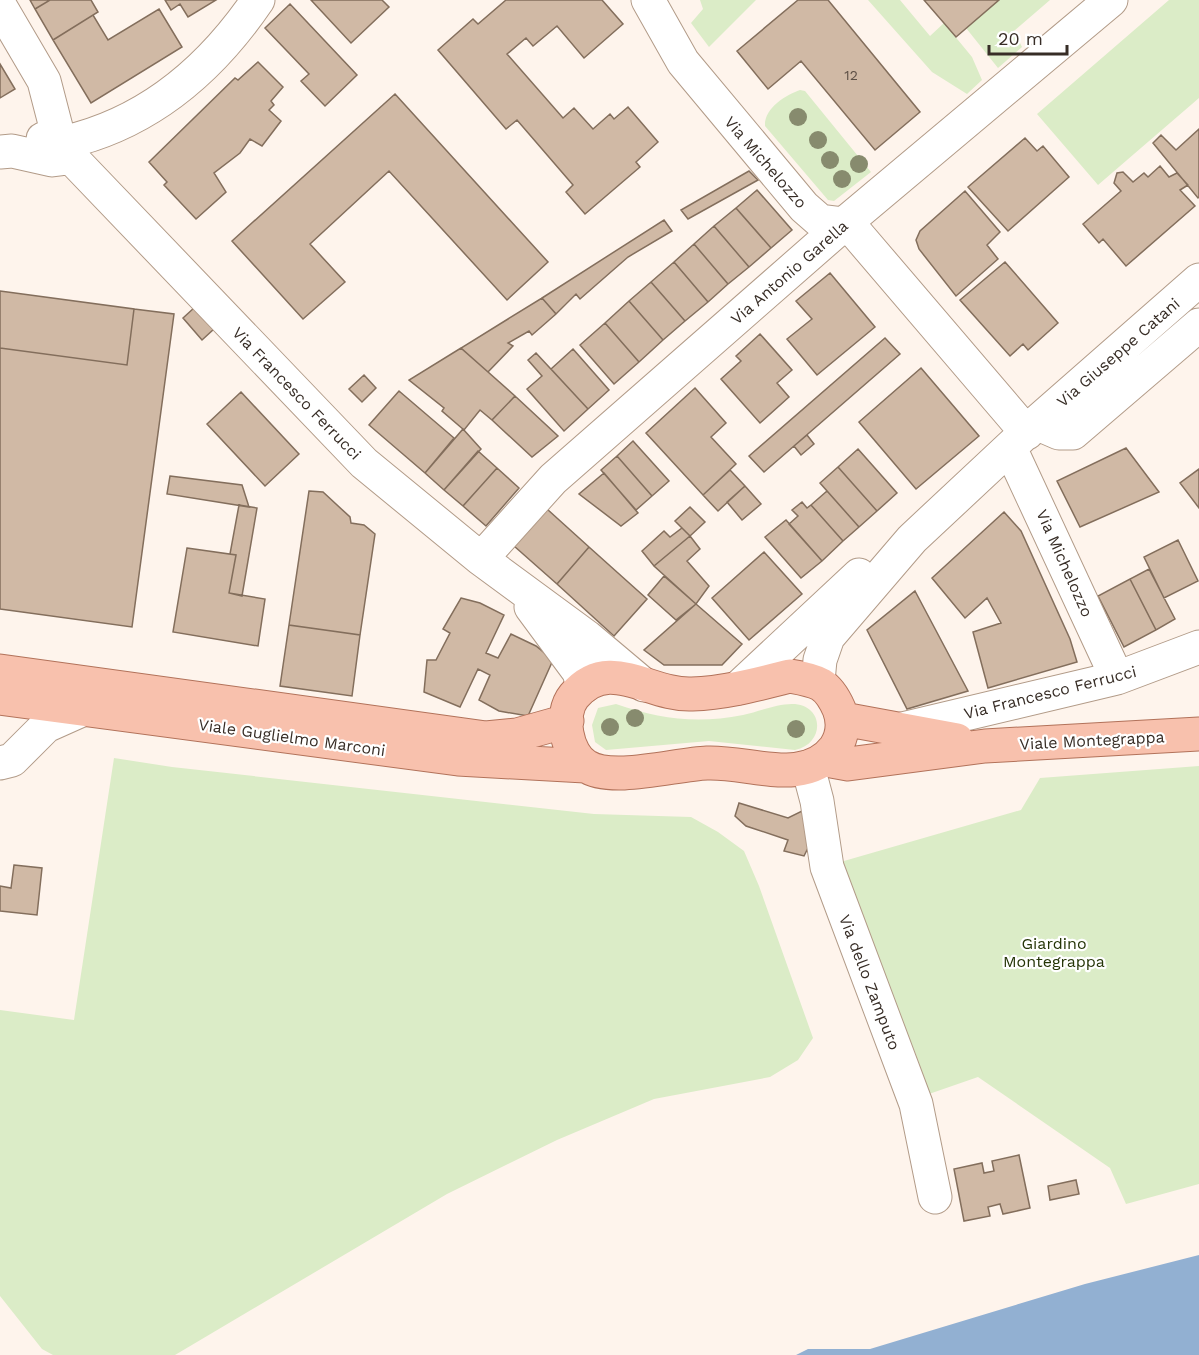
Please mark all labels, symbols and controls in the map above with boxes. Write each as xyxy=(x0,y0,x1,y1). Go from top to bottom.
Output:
scale bar xyxy=(989,18,1067,56)
text: 20 m xyxy=(998,28,1043,49)
house number: 12 xyxy=(844,67,858,83)
street label: Via Michelozzo xyxy=(720,112,811,212)
street label: Via Antonio Garella xyxy=(727,216,852,328)
street label: Via Giuseppe Catani xyxy=(1053,294,1184,411)
street label: Via Francesco Ferrucci xyxy=(228,323,365,464)
street label: Via Michelozzo xyxy=(1032,506,1097,620)
street label: Via Francesco Ferrucci xyxy=(962,662,1138,723)
street label: Viale Guglielmo Marconi xyxy=(197,715,387,760)
street label: Viale Montegrappa xyxy=(1019,727,1165,754)
street label: Via dello Zamputo xyxy=(835,912,904,1053)
park label: Giardino Montegrappa xyxy=(1003,934,1105,971)

